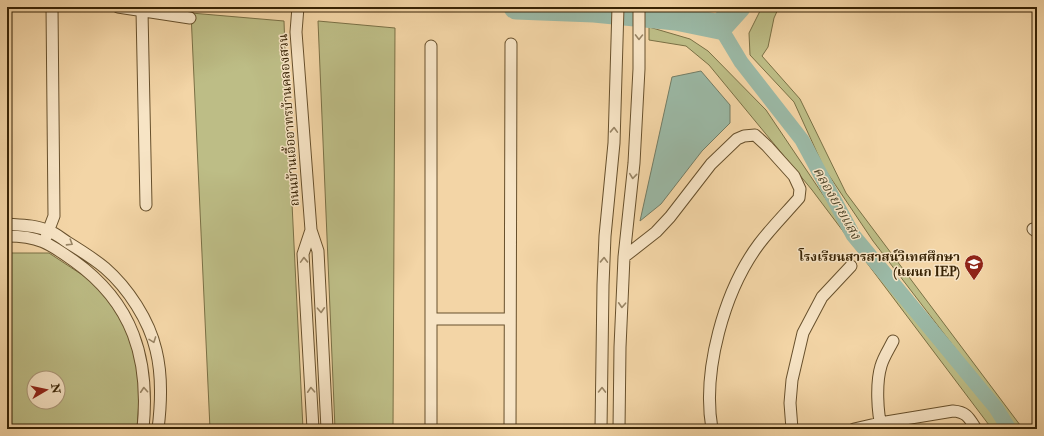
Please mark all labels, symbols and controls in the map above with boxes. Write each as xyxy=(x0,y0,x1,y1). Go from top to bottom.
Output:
street label: ถนนบ้านเอื้ออาทรบ้านคลองสวน xyxy=(273,33,303,207)
one-way arrow xyxy=(635,34,643,40)
one-way arrow xyxy=(610,127,618,133)
water label: คลองยายแสง xyxy=(809,164,865,243)
one-way arrow xyxy=(628,173,637,179)
one-way arrow xyxy=(65,239,72,246)
place label: โรงเรียนสารสาสน์วิเทศศึกษา (แผนก IEP) xyxy=(798,248,960,280)
school or university icon: โรงเรียนสารสาสน์วิเทศศึกษา (แผนก IEP) xyxy=(963,253,985,281)
one-way arrow xyxy=(300,257,308,263)
one-way arrow xyxy=(600,257,608,263)
one-way arrow xyxy=(618,302,627,308)
one-way arrow xyxy=(316,307,325,313)
one-way arrow xyxy=(148,336,156,343)
north arrow xyxy=(26,370,66,410)
text: N xyxy=(48,382,63,396)
one-way arrow xyxy=(140,387,149,393)
one-way arrow xyxy=(306,387,315,393)
one-way arrow xyxy=(598,387,606,393)

